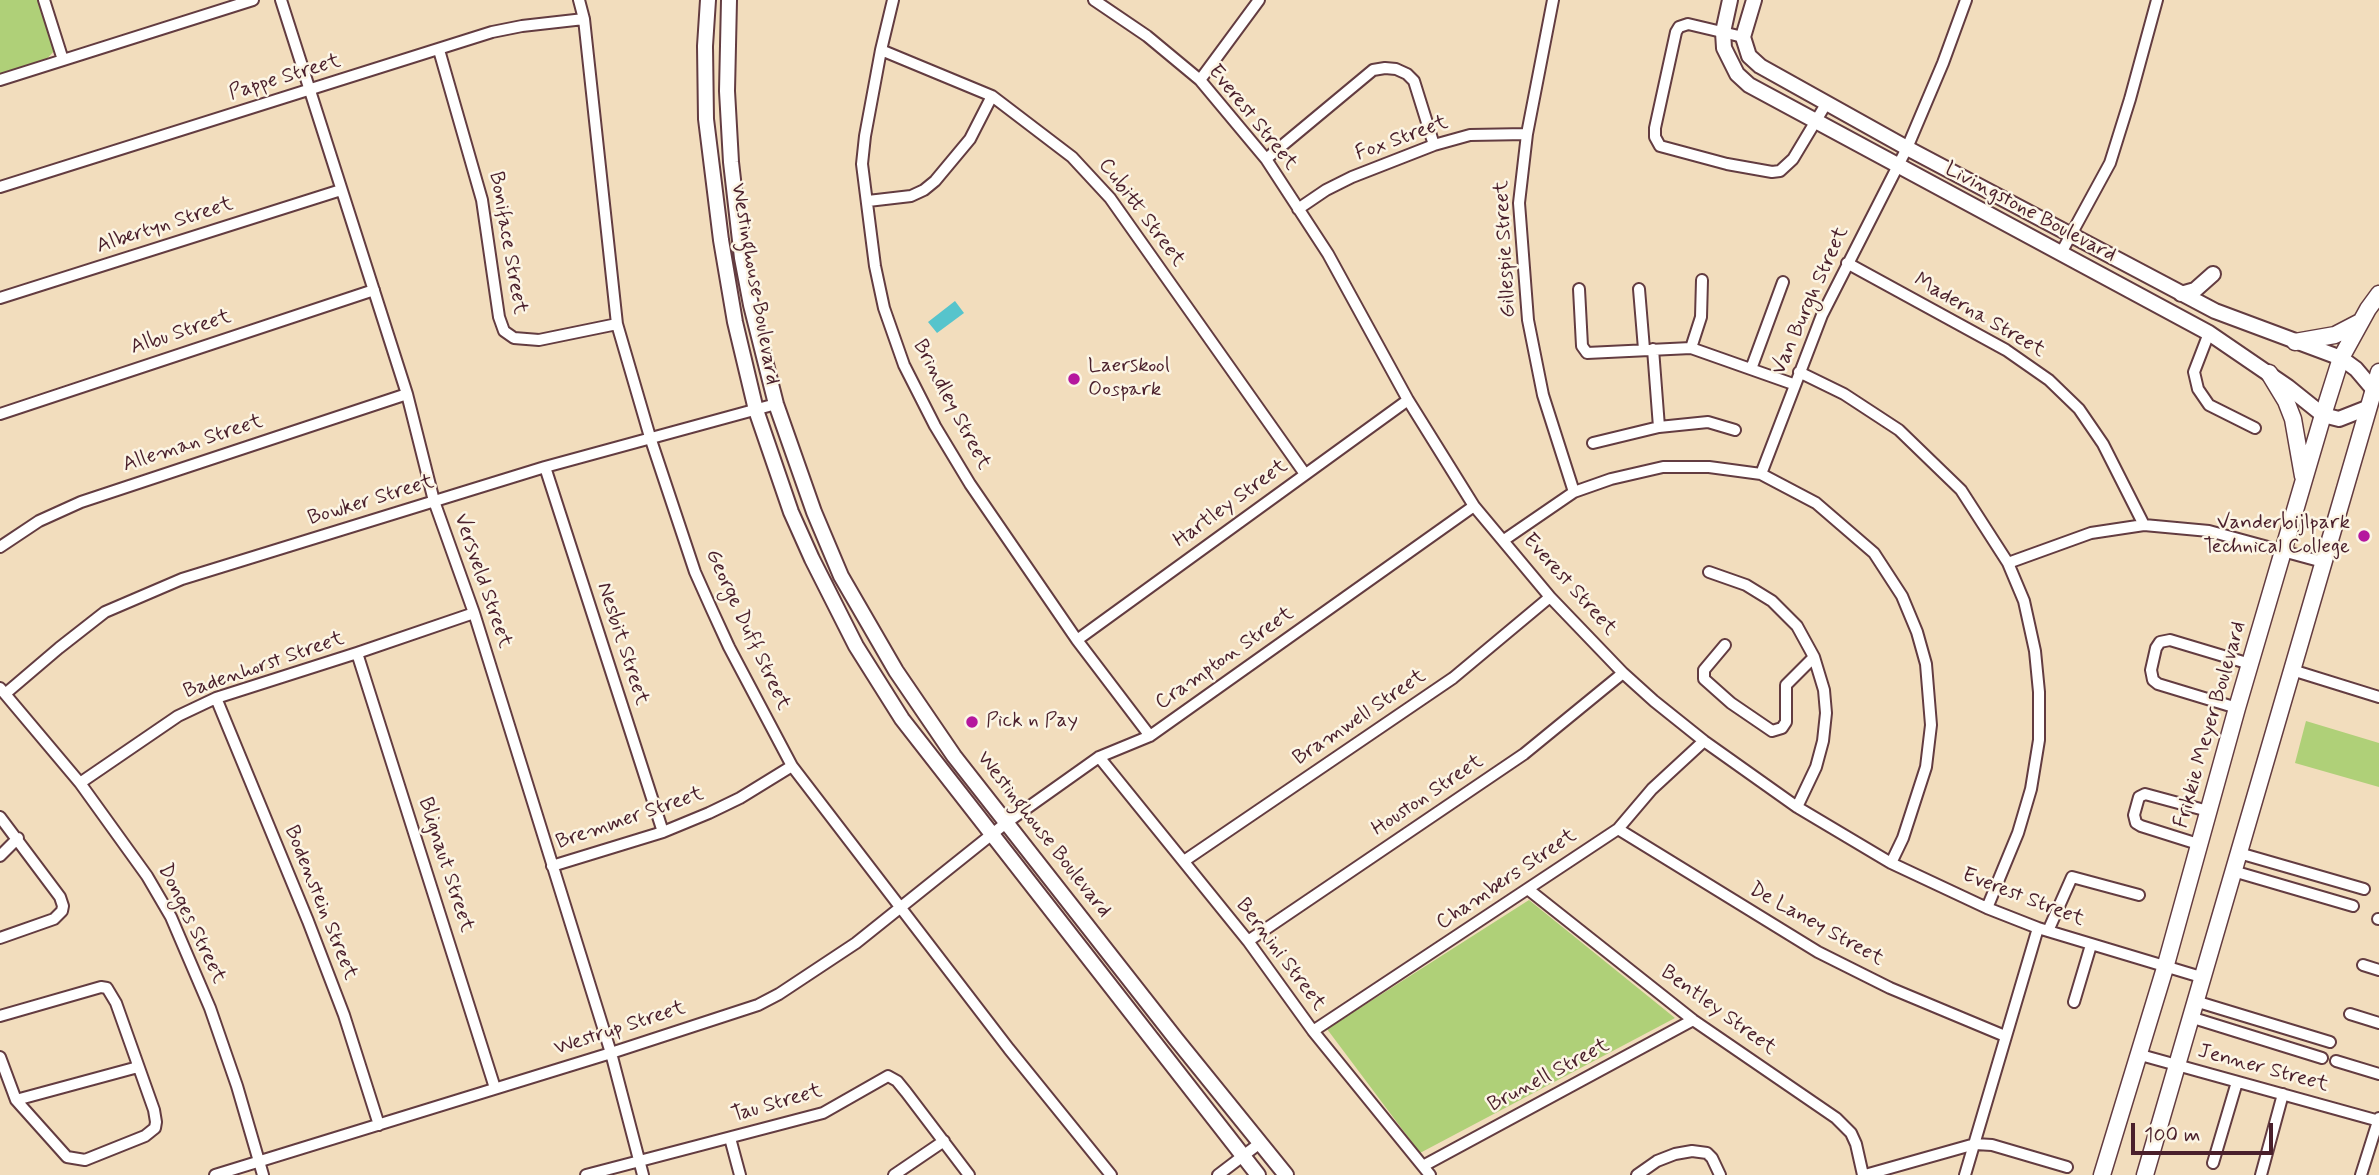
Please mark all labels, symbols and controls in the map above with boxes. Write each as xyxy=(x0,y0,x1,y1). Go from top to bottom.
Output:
street label: Pappe Street xyxy=(226,49,344,107)
street label: Everest Street xyxy=(1202,60,1302,176)
street label: Fox Street xyxy=(1352,111,1452,167)
street label: Cubitt Street xyxy=(1092,154,1190,272)
street label: Livingstone Boulevard xyxy=(1940,157,2120,269)
street label: Boniface Street xyxy=(482,170,532,316)
street label: Gillespie Street xyxy=(1490,180,1522,318)
street label: Westinghouse Boulevard xyxy=(724,181,784,387)
street label: Albertyn Street xyxy=(94,192,236,260)
street label: Van Burgh Street xyxy=(1767,223,1855,379)
street label: Maderna Street xyxy=(1909,268,2049,364)
street label: Albu Street xyxy=(127,305,235,361)
street label: Brindley Street xyxy=(906,336,996,474)
place label: Laerskool Oospark xyxy=(1088,354,1170,404)
marker: Laerskool Oospark xyxy=(1066,371,1082,387)
street label: Alleman Street xyxy=(120,409,266,479)
street label: Hartley Street xyxy=(1169,454,1293,554)
street label: Bowker Street xyxy=(305,470,437,532)
street label: Versveld Street xyxy=(447,510,517,652)
place label: Vanderbijlpark Technical College xyxy=(2203,511,2350,561)
marker: Vanderbijlpark Technical College xyxy=(2356,528,2372,544)
street label: Everest Street xyxy=(1516,529,1622,641)
street label: George Duff Street xyxy=(699,546,795,714)
street label: Nesbit Street xyxy=(590,579,654,709)
street label: Crampton Street xyxy=(1151,602,1299,716)
street label: Frikkie Meyer Boulevard xyxy=(2169,619,2253,831)
street label: Badenhorst Street xyxy=(180,627,348,705)
street label: Bramwell Street xyxy=(1289,664,1431,772)
place label: Pick n Pay xyxy=(986,709,1078,735)
marker: Pick n Pay xyxy=(964,714,980,730)
street label: Westinghouse Boulevard xyxy=(970,747,1116,923)
street label: Houston Street xyxy=(1367,749,1489,843)
street label: Bremmer Street xyxy=(553,782,707,856)
street label: Blignaut Street xyxy=(411,794,479,936)
street label: Bodenstein Street xyxy=(278,822,362,984)
street label: Chambers Street xyxy=(1432,824,1582,936)
street label: Donges Street xyxy=(151,860,231,988)
street label: Everest Street xyxy=(1958,863,2088,933)
street label: De Laney Street xyxy=(1744,878,1888,972)
street label: Bernini Street xyxy=(1230,894,1330,1016)
street label: Bentley Street xyxy=(1655,961,1781,1061)
street label: Westrup Street xyxy=(551,996,689,1062)
street label: Brunell Street xyxy=(1484,1033,1614,1119)
street label: Jenner Street xyxy=(2195,1039,2331,1099)
street label: Tau Street xyxy=(729,1079,825,1129)
scale bar xyxy=(2134,1108,2276,1152)
text: 100 m xyxy=(2144,1121,2200,1149)

